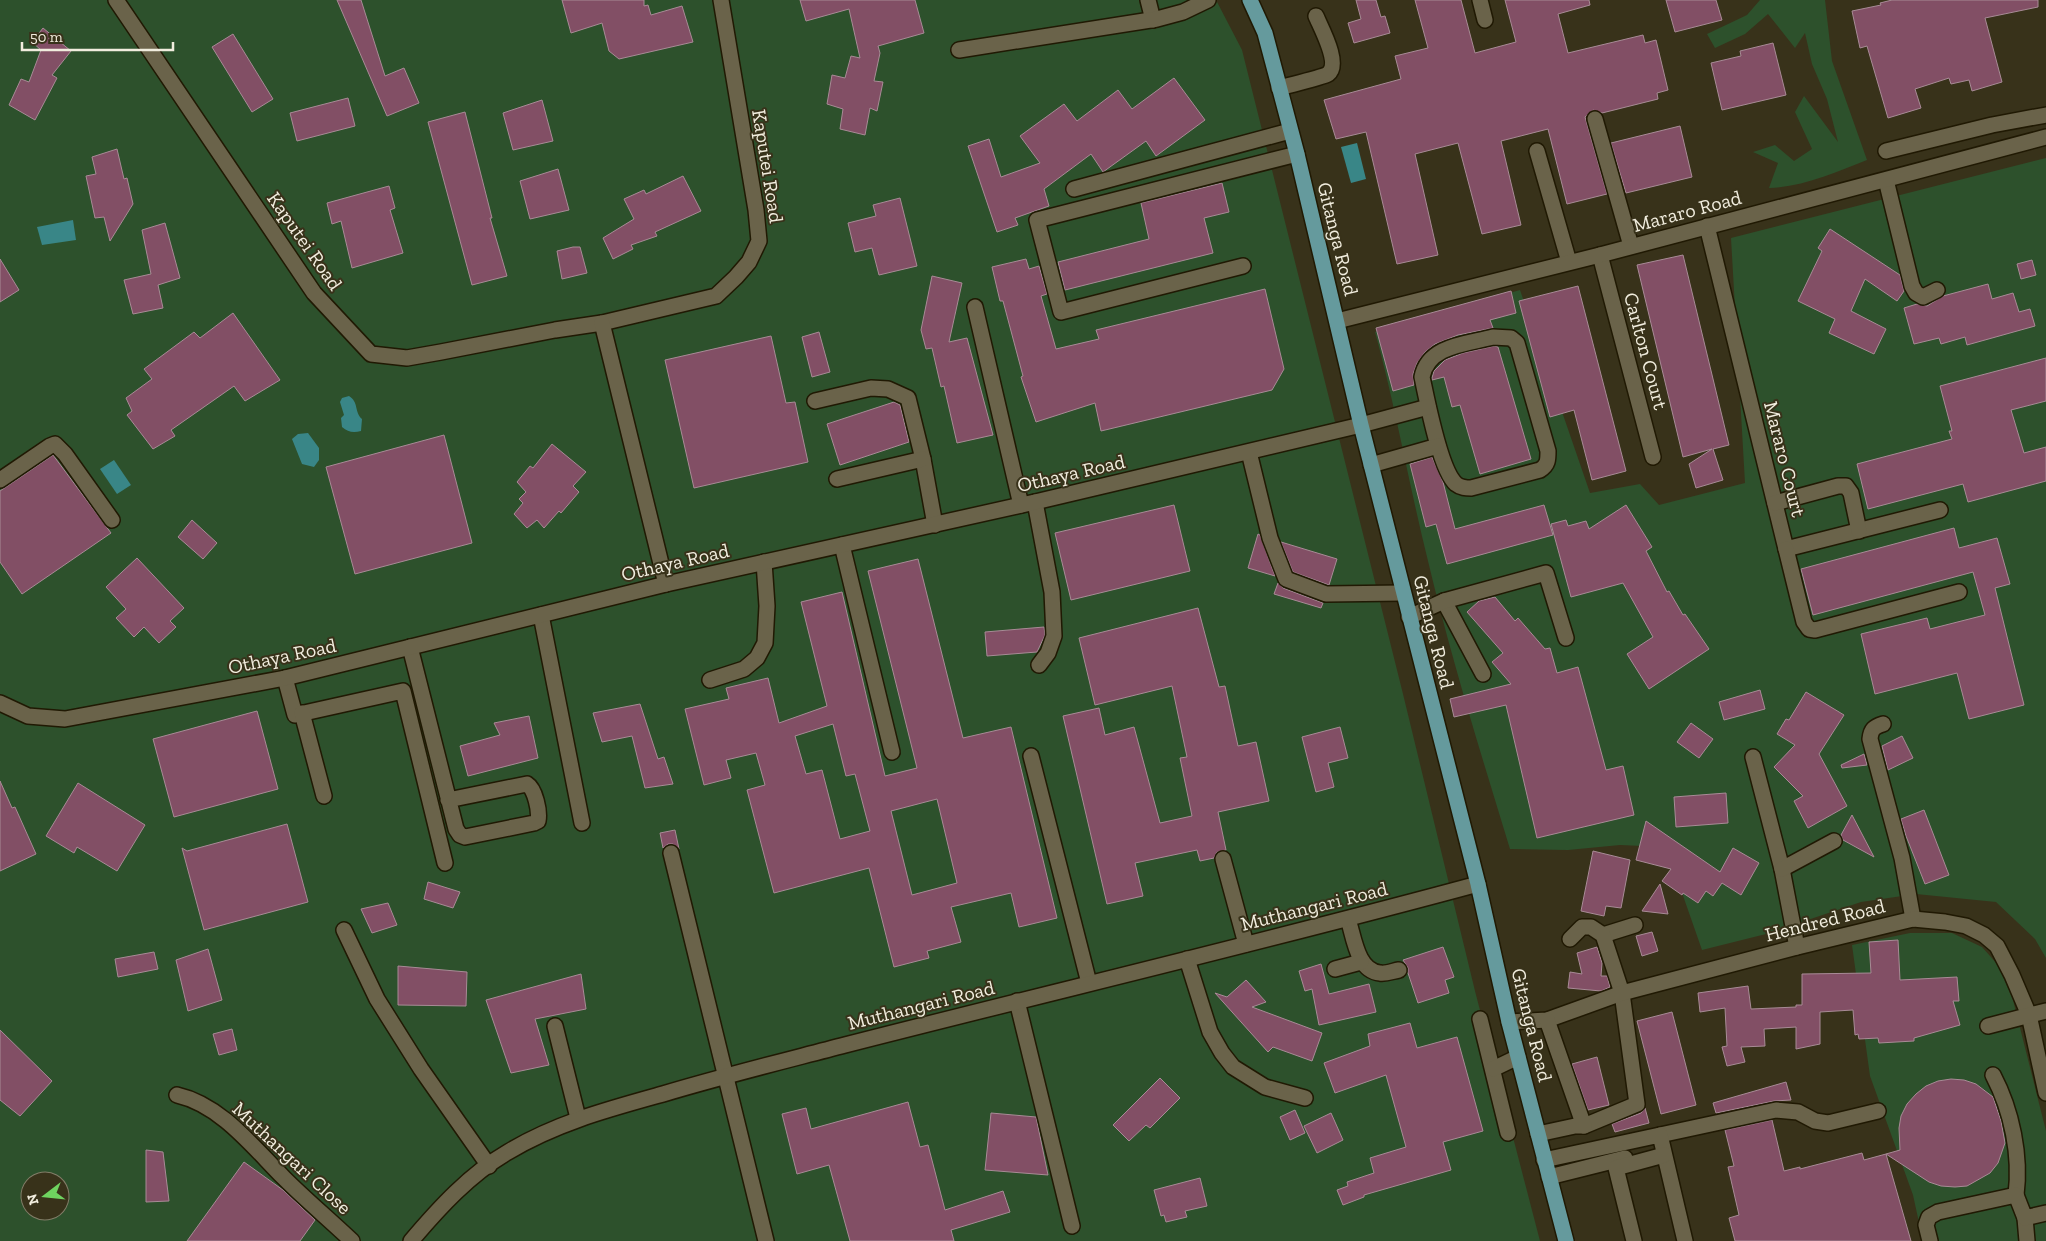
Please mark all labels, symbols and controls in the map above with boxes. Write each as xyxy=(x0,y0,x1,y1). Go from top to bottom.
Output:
scale bar xyxy=(22,20,174,52)
text: 50 m xyxy=(30,28,63,46)
street label: Kaputei Road xyxy=(747,107,789,225)
street label: Gitanga Road xyxy=(1312,180,1364,298)
street label: Mararo Road xyxy=(1630,185,1744,237)
street label: Kaputei Road xyxy=(262,187,348,295)
street label: Carlton Court xyxy=(1619,290,1673,413)
street label: Mararo Court xyxy=(1759,399,1811,520)
street label: Othaya Road xyxy=(1015,449,1127,497)
street label: Othaya Road xyxy=(619,538,731,586)
street label: Gitanga Road xyxy=(1408,573,1460,691)
street label: Othaya Road xyxy=(226,633,338,679)
street label: Muthangari Road xyxy=(1238,876,1390,936)
street label: Hendred Road xyxy=(1763,893,1887,946)
street label: Gitanga Road xyxy=(1506,966,1558,1084)
street label: Muthangari Road xyxy=(845,975,997,1035)
street label: Muthangari Close xyxy=(227,1097,357,1219)
north arrow xyxy=(20,1171,70,1221)
text: N xyxy=(23,1192,43,1207)

